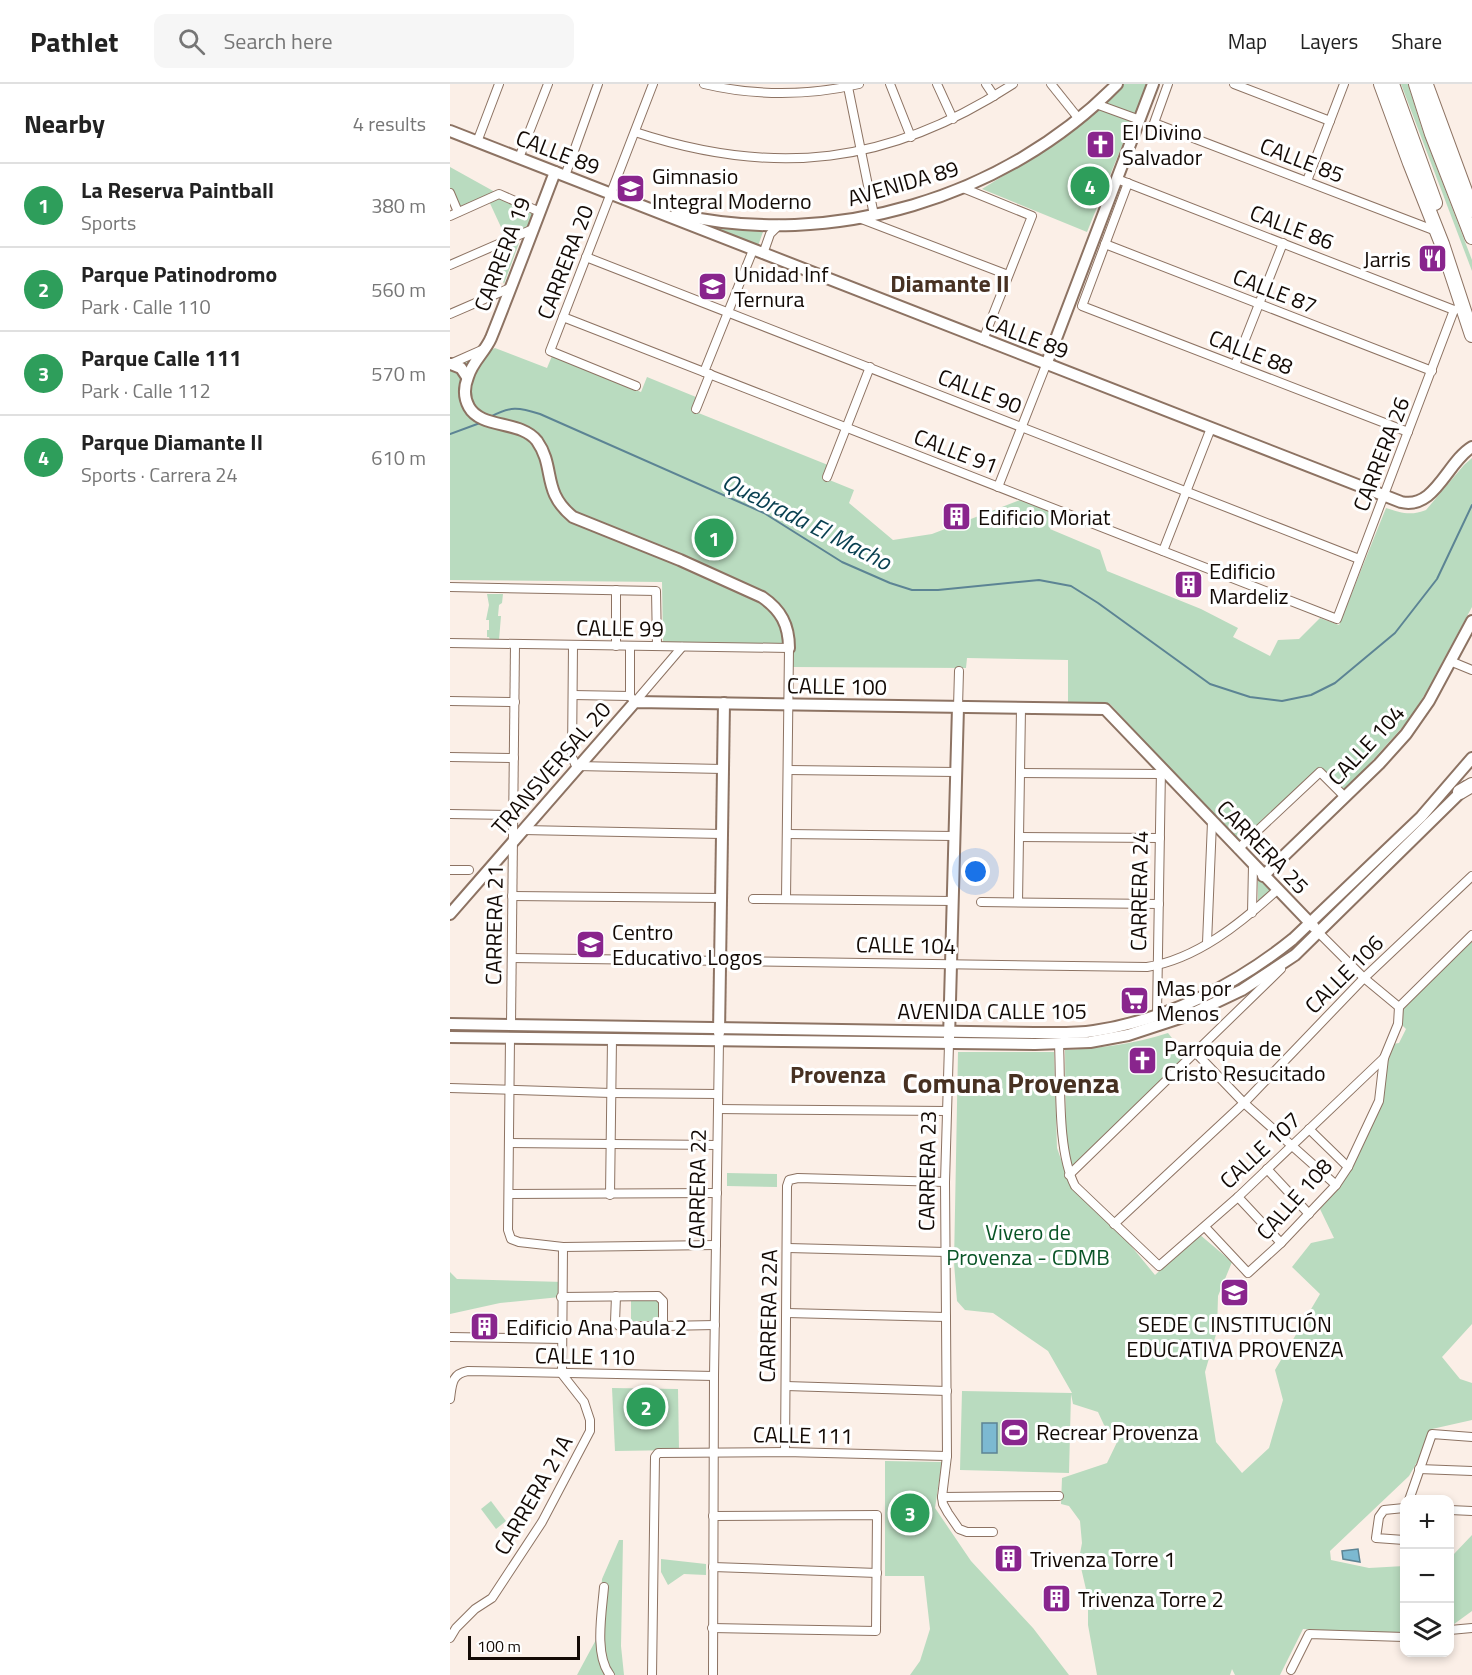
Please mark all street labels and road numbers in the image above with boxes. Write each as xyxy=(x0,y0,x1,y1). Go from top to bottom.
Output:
street label: CALLE 89 xyxy=(511,120,605,184)
street label: CALLE 85 xyxy=(1255,128,1349,192)
street label: AVENIDA 89 xyxy=(843,151,963,215)
street label: CARRERA 19 xyxy=(465,192,539,316)
street label: CALLE 86 xyxy=(1245,195,1339,259)
street label: CARRERA 20 xyxy=(528,200,602,324)
street label: CALLE 87 xyxy=(1228,259,1322,323)
street label: CALLE 89 xyxy=(980,304,1074,368)
street label: CALLE 88 xyxy=(1204,320,1298,384)
street label: CALLE 90 xyxy=(933,359,1027,423)
street label: CARRERA 26 xyxy=(1344,392,1418,516)
street label: CALLE 91 xyxy=(909,419,1003,483)
street label: CALLE 99 xyxy=(576,610,664,646)
street label: CALLE 100 xyxy=(787,668,887,704)
street label: TRANSVERSAL 20 xyxy=(483,693,619,843)
street label: CALLE 104 xyxy=(1319,697,1413,793)
street label: CARRERA 25 xyxy=(1209,792,1317,902)
street label: CARRERA 24 xyxy=(1121,831,1157,951)
street label: CARRERA 21 xyxy=(476,865,512,985)
street label: CALLE 104 xyxy=(856,927,956,963)
street label: CALLE 106 xyxy=(1297,927,1391,1021)
street label: AVENIDA CALLE 105 xyxy=(897,994,1087,1028)
street label: CALLE 107 xyxy=(1212,1103,1308,1197)
street label: CARRERA 23 xyxy=(909,1111,945,1231)
street label: CARRERA 22 xyxy=(679,1129,715,1249)
street label: CALLE 108 xyxy=(1248,1150,1340,1248)
street label: CARRERA 22A xyxy=(750,1249,786,1383)
street label: CALLE 110 xyxy=(535,1338,635,1374)
street label: CALLE 111 xyxy=(753,1417,853,1453)
street label: CARRERA 21A xyxy=(485,1429,581,1561)

